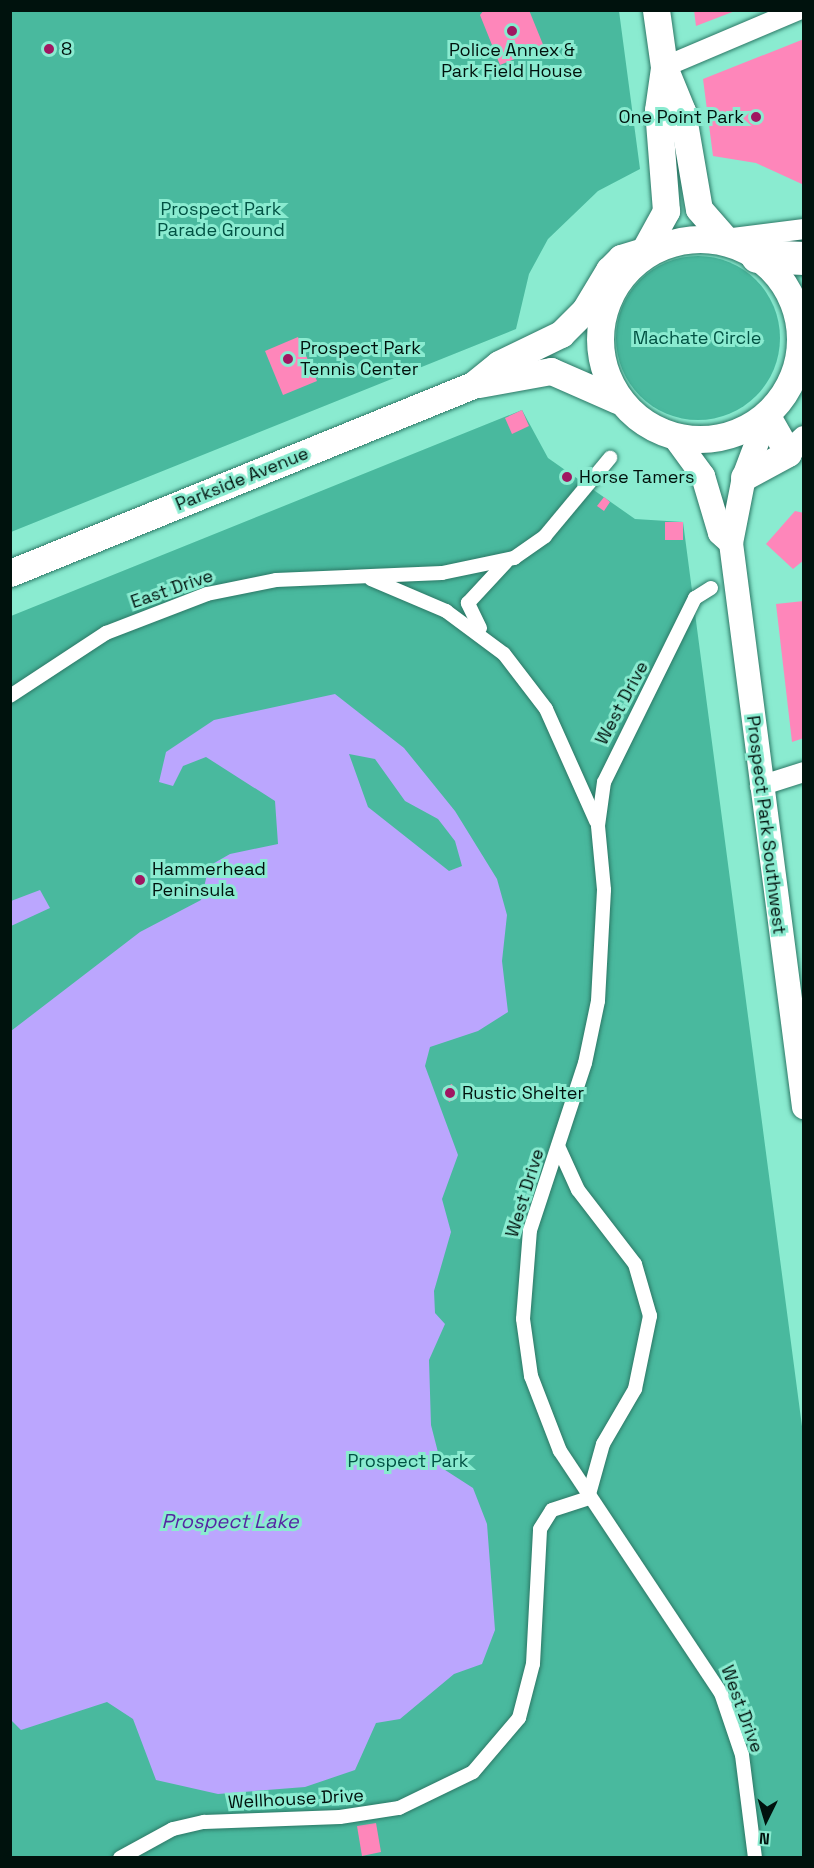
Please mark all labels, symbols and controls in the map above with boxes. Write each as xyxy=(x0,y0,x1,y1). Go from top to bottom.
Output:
marker: Police Annex & Park Field House xyxy=(505,24,519,38)
place label: 8 xyxy=(61,38,72,60)
place label: Police Annex & Park Field House xyxy=(441,40,583,82)
marker: 8 xyxy=(42,42,56,56)
place label: One Point Park xyxy=(618,106,744,128)
marker: One Point Park xyxy=(749,110,763,124)
park label: Prospect Park Parade Ground xyxy=(157,199,285,242)
park label: Machate Circle xyxy=(633,327,761,349)
place label: Prospect Park Tennis Center xyxy=(300,338,421,380)
marker: Prospect Park Tennis Center xyxy=(281,352,295,366)
street label: Parkside Avenue xyxy=(172,442,312,516)
place label: Horse Tamers xyxy=(579,466,695,488)
marker: Horse Tamers xyxy=(560,470,574,484)
street label: East Drive xyxy=(128,565,216,613)
street label: West Drive xyxy=(591,658,653,748)
street label: Prospect Park Southwest xyxy=(742,714,790,936)
place label: Hammerhead Peninsula xyxy=(152,859,266,902)
marker: Hammerhead Peninsula xyxy=(133,873,147,887)
place label: Rustic Shelter xyxy=(462,1082,584,1104)
marker: Rustic Shelter xyxy=(443,1086,457,1100)
street label: West Drive xyxy=(501,1146,549,1240)
park label: Prospect Park xyxy=(348,1450,468,1472)
water label: Prospect Lake xyxy=(161,1509,299,1533)
street label: West Drive xyxy=(716,1662,768,1756)
street label: Wellhouse Drive xyxy=(228,1785,364,1813)
north arrow xyxy=(736,1790,796,1850)
text: N xyxy=(758,1828,771,1849)

